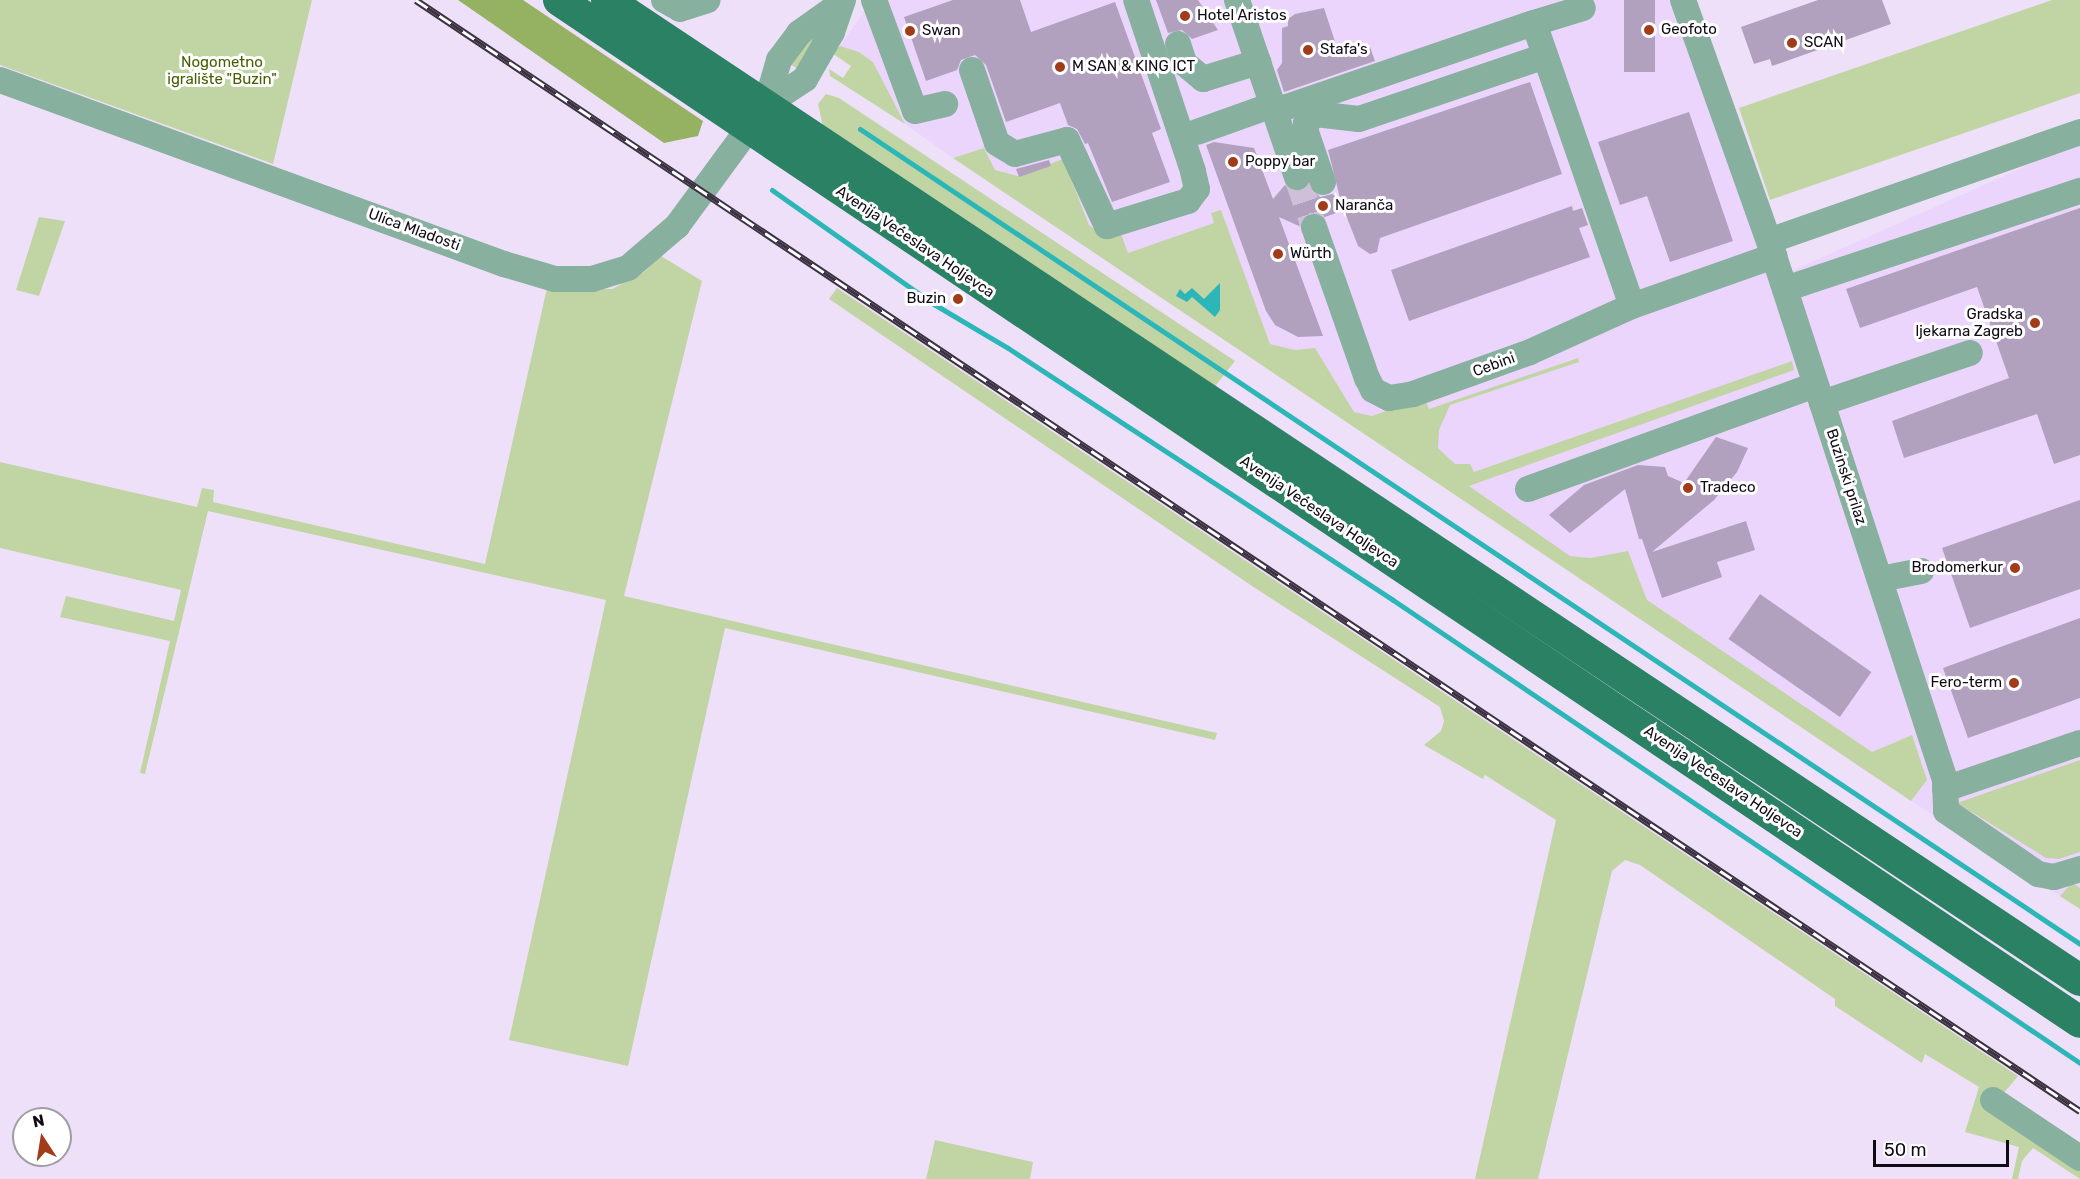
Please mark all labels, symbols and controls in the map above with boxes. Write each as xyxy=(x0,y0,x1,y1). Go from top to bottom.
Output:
place label: Hotel Aristos xyxy=(1197,7,1287,25)
marker: Hotel Aristos xyxy=(1178,9,1192,23)
place label: Geofoto xyxy=(1661,21,1717,39)
place label: Swan xyxy=(922,22,961,40)
marker: Geofoto xyxy=(1642,23,1656,37)
marker: Swan xyxy=(903,24,917,38)
place label: SCAN xyxy=(1804,34,1844,52)
marker: SCAN xyxy=(1785,36,1799,50)
place label: Stafa's xyxy=(1320,41,1368,59)
marker: Stafa's xyxy=(1301,43,1315,57)
park label: Nogometno igralište "Buzin" xyxy=(167,53,277,88)
place label: M SAN & KING ICT xyxy=(1072,58,1195,76)
marker: M SAN & KING ICT xyxy=(1053,60,1067,74)
place label: Poppy bar xyxy=(1245,153,1316,171)
marker: Poppy bar xyxy=(1226,155,1240,169)
street label: Avenija Većeslava Holjevca xyxy=(832,182,998,302)
place label: Naranča xyxy=(1335,197,1393,215)
marker: Naranča xyxy=(1316,199,1330,213)
street label: Ulica Mladosti xyxy=(366,205,462,255)
place label: Würth xyxy=(1290,245,1332,263)
marker: Würth xyxy=(1271,247,1285,261)
place label: Buzin xyxy=(907,290,946,308)
marker: Buzin xyxy=(951,292,965,306)
place label: Gradska ljekarna Zagreb xyxy=(1915,305,2023,340)
marker: Gradska ljekarna Zagreb xyxy=(2028,316,2042,330)
street label: Cebini xyxy=(1470,349,1518,381)
street label: Buzinski prilaz xyxy=(1822,427,1870,527)
street label: Avenija Većeslava Holjevca xyxy=(1236,452,1402,572)
place label: Tradeco xyxy=(1700,479,1756,497)
marker: Tradeco xyxy=(1681,481,1695,495)
place label: Brodomerkur xyxy=(1911,559,2003,577)
marker: Brodomerkur xyxy=(2008,561,2022,575)
place label: Fero-term xyxy=(1931,674,2002,692)
marker: Fero-term xyxy=(2007,676,2021,690)
street label: Avenija Većeslava Holjevca xyxy=(1640,722,1806,842)
north arrow xyxy=(12,1107,72,1167)
text: N xyxy=(31,1110,46,1131)
scale bar xyxy=(1876,1128,2012,1166)
text: 50 m xyxy=(1884,1139,1927,1161)

